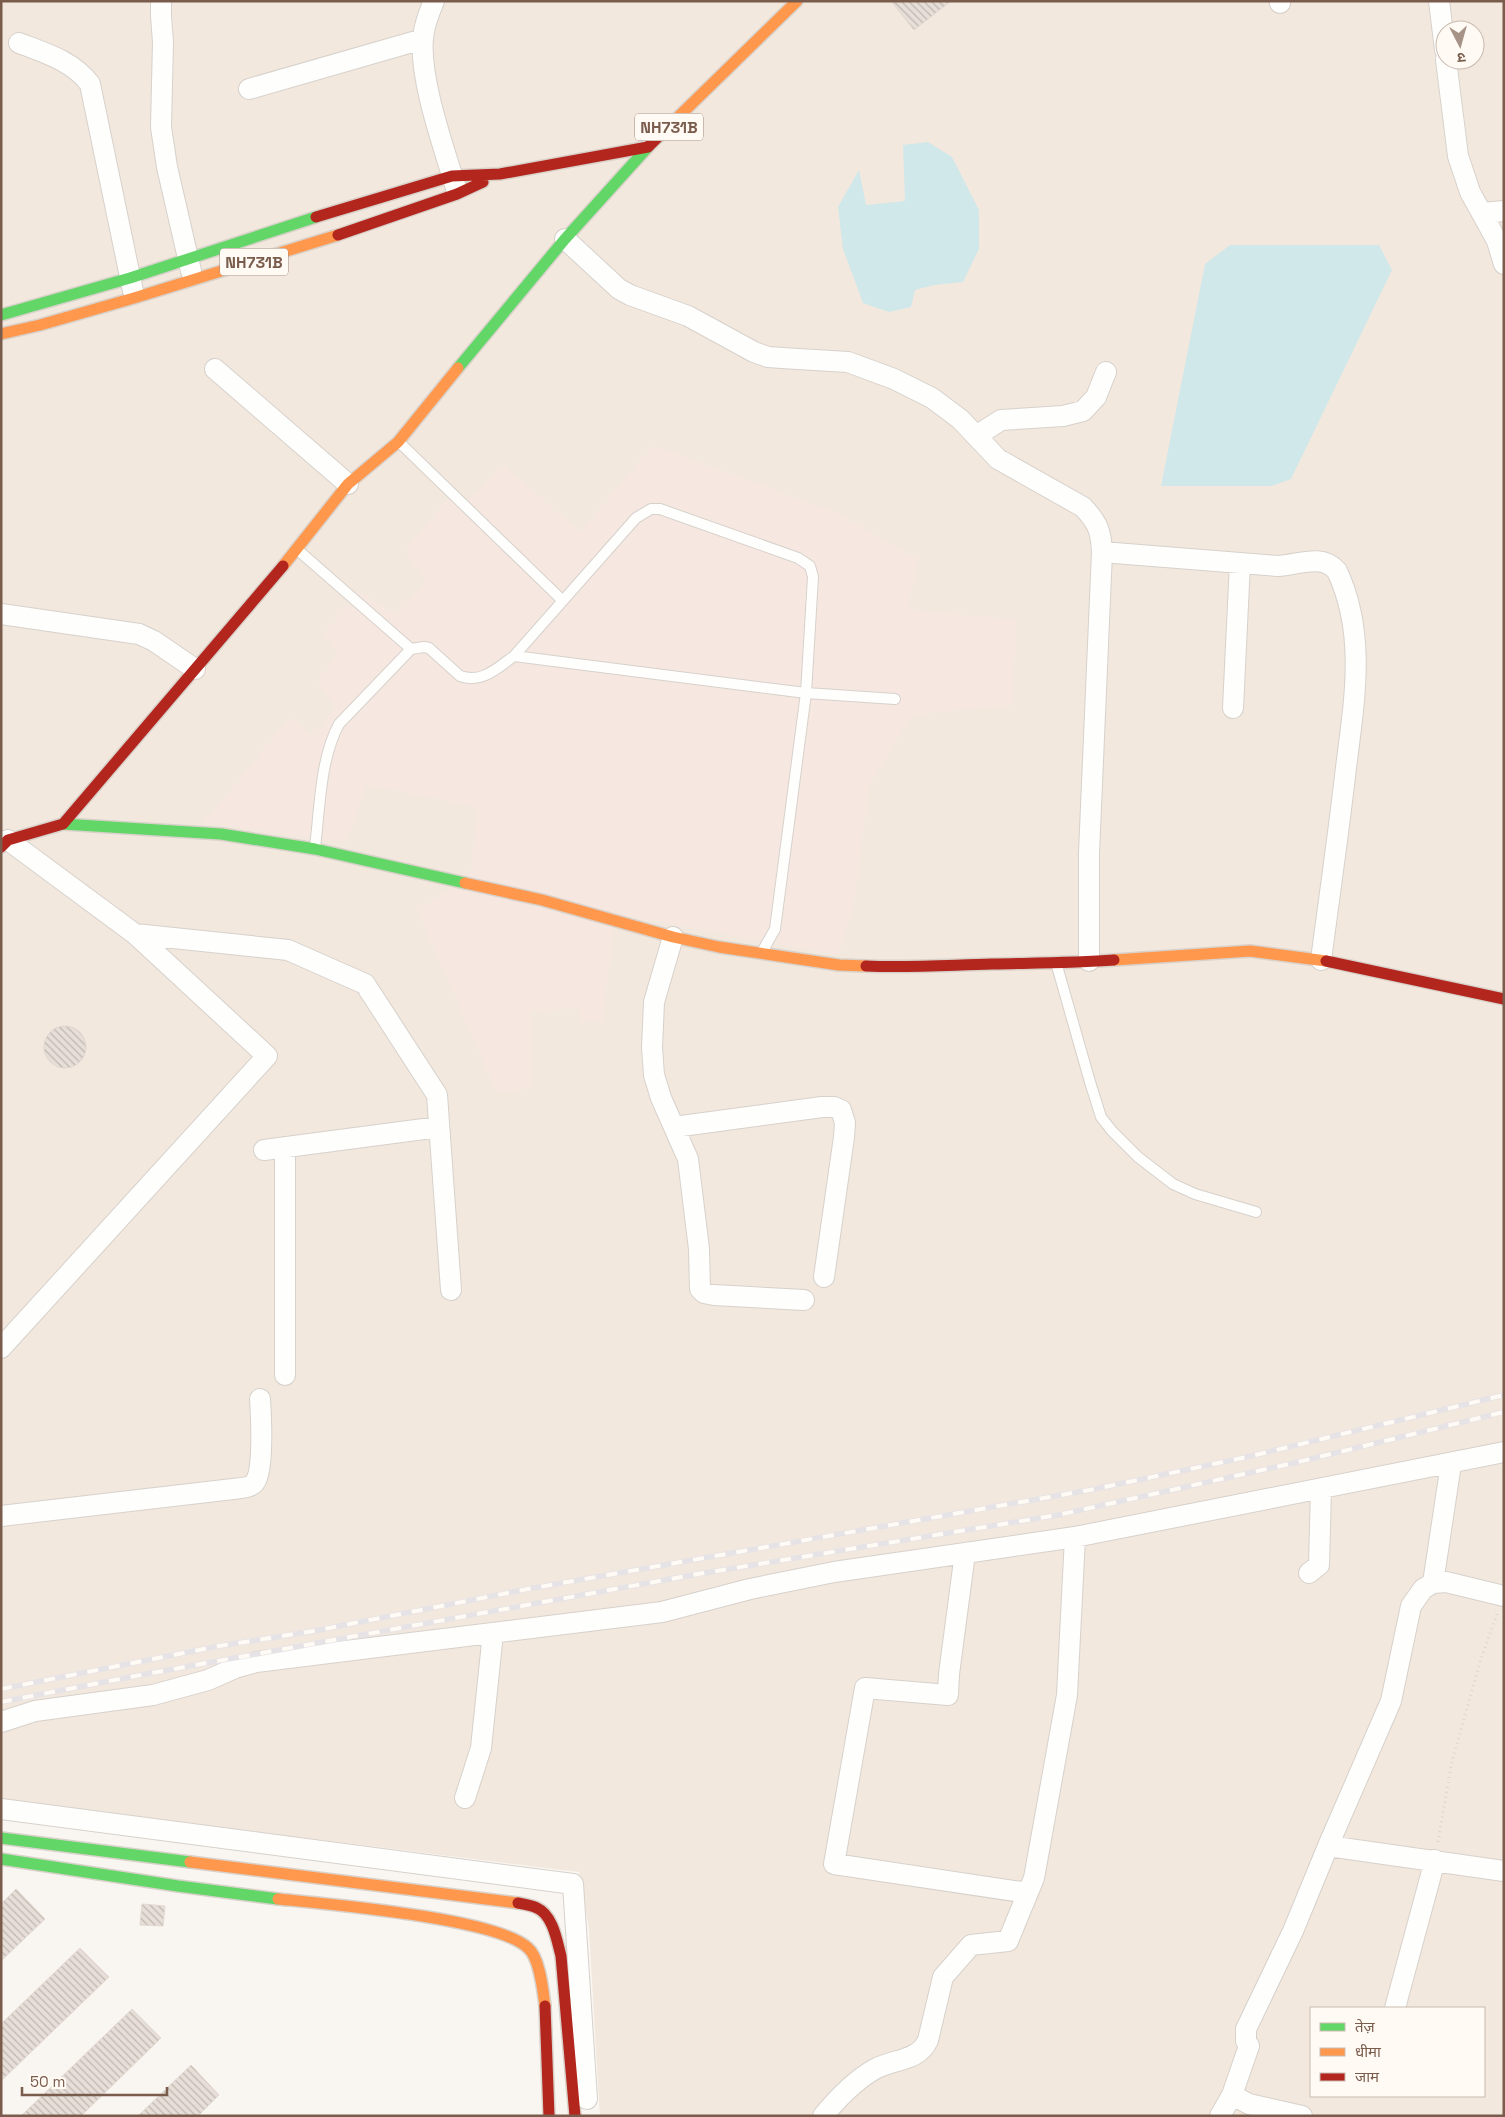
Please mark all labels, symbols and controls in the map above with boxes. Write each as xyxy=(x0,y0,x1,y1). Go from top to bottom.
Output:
north arrow xyxy=(1435,20,1485,70)
text: उ xyxy=(1456,49,1466,67)
road number: NH731B xyxy=(635,114,703,140)
road number: NH731B xyxy=(220,248,288,276)
legend xyxy=(1310,2007,1485,2097)
text: तेज़ xyxy=(1355,2017,1376,2036)
text: धीमा xyxy=(1355,2042,1382,2061)
scale bar xyxy=(22,2064,168,2096)
text: जाम xyxy=(1355,2067,1380,2086)
text: 50 m xyxy=(30,2072,65,2091)

